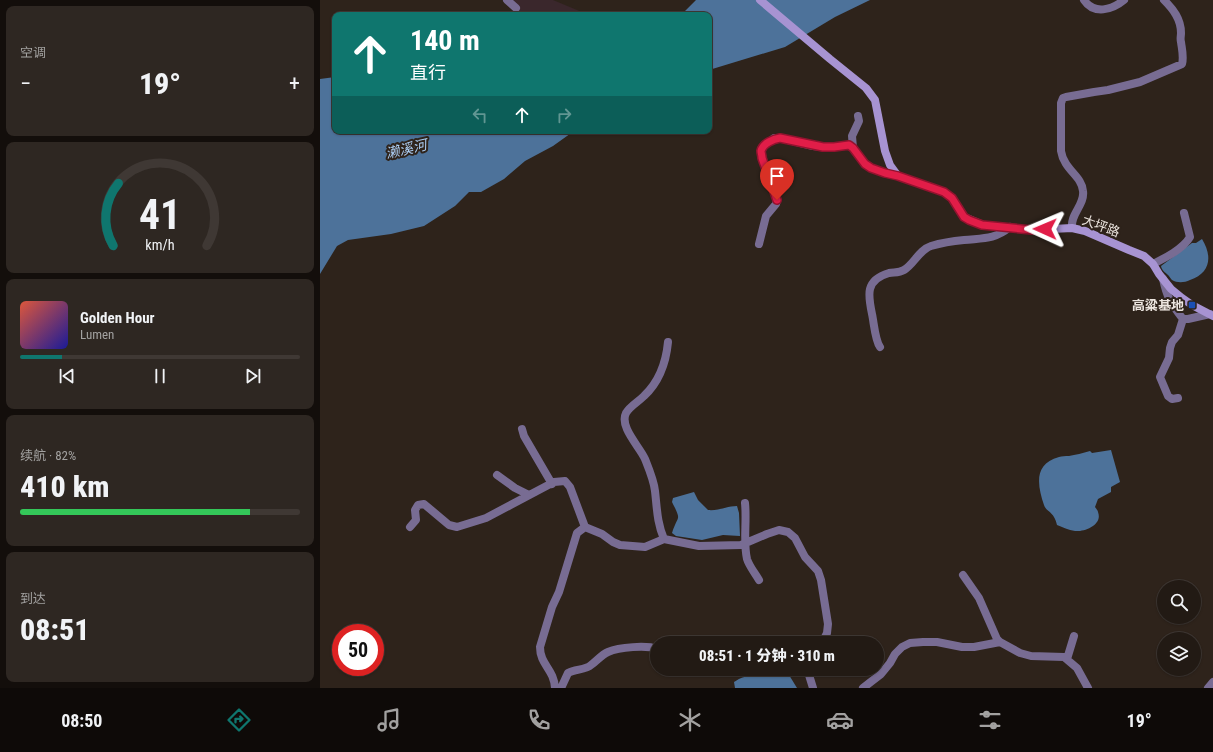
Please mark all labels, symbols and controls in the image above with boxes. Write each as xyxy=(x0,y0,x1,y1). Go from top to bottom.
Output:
text: 140 m xyxy=(410,24,480,57)
icon: ahead xyxy=(344,28,396,80)
text: 空调 xyxy=(20,45,46,60)
text: 直行 xyxy=(410,62,446,83)
text: 19° xyxy=(139,66,181,101)
text: − xyxy=(20,71,31,96)
text: + xyxy=(289,71,300,96)
icon: left xyxy=(469,104,491,126)
icon: ahead xyxy=(511,104,533,126)
icon: right xyxy=(553,104,575,126)
water label: 濑溪河 xyxy=(384,136,431,162)
pin xyxy=(760,159,794,200)
icon: arrive xyxy=(766,165,788,187)
text: 41 xyxy=(139,189,181,238)
position arrow xyxy=(1024,208,1066,250)
street label: 大坪路 xyxy=(1080,212,1122,240)
text: km/h xyxy=(145,236,175,252)
place label: 高粱基地 xyxy=(1132,298,1184,313)
marker: 高粱基地 xyxy=(1187,300,1197,310)
text: Golden Hour xyxy=(80,309,155,327)
text: Lumen xyxy=(80,327,114,342)
icon: previous xyxy=(56,365,78,387)
icon: pause xyxy=(149,365,171,387)
icon: next xyxy=(242,365,264,387)
text: 续航 · 82% xyxy=(20,448,76,463)
text: 410 km xyxy=(20,469,109,504)
map controls xyxy=(1157,580,1201,676)
button: search xyxy=(1157,580,1201,624)
text: 到达 xyxy=(20,591,46,606)
text: 08:51 xyxy=(20,612,89,647)
speed limit sign: 50 xyxy=(332,624,384,676)
button: layers xyxy=(1157,632,1201,676)
text: 08:51 · 1 分钟 · 310 m xyxy=(699,647,835,665)
icon: directions xyxy=(225,706,253,734)
icon: music xyxy=(375,706,403,734)
icon: phone xyxy=(525,706,553,734)
icon: climate xyxy=(676,706,704,734)
icon: car xyxy=(826,706,854,734)
icon: filters xyxy=(976,706,1004,734)
text: 08:50 xyxy=(61,710,102,731)
text: 19° xyxy=(1127,710,1152,731)

